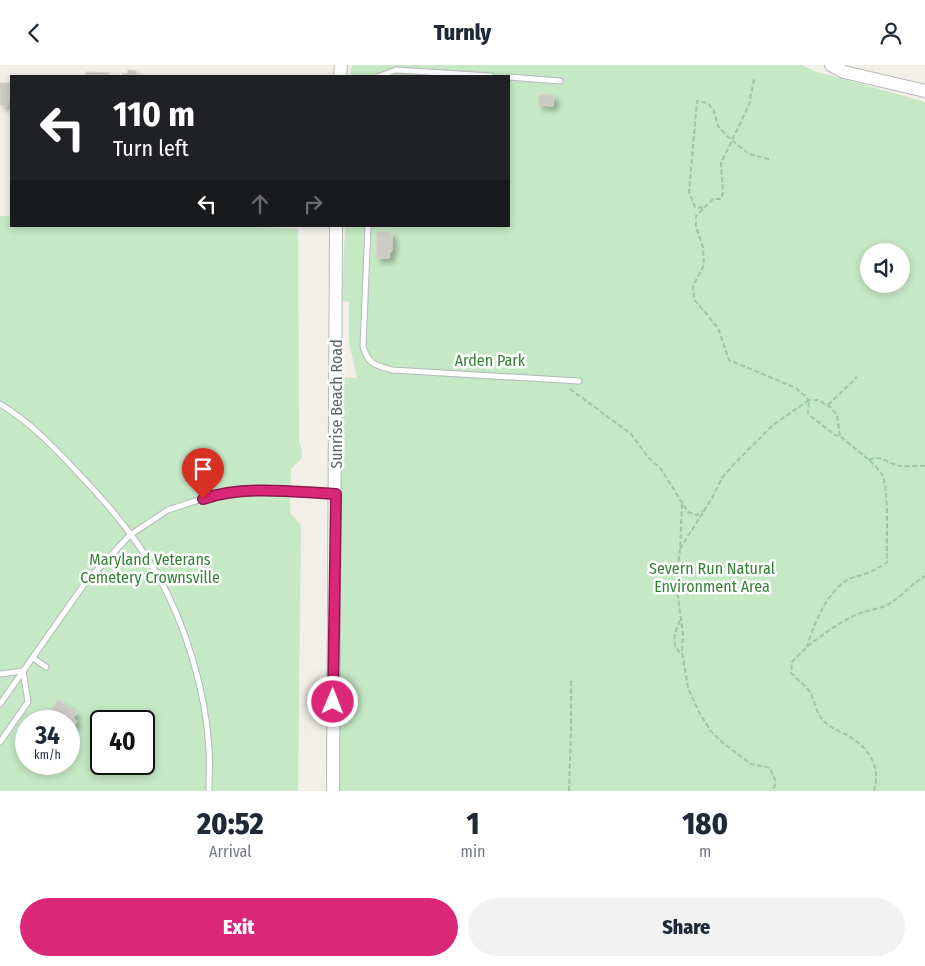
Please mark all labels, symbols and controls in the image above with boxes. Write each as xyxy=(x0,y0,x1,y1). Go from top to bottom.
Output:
icon: back xyxy=(20,19,48,47)
text: Turnly xyxy=(434,19,491,46)
icon: person xyxy=(877,19,905,47)
text: 110 m xyxy=(113,93,195,135)
icon: left xyxy=(30,95,95,160)
text: Turn left xyxy=(113,135,189,162)
icon: left xyxy=(193,190,221,218)
icon: ahead xyxy=(246,190,274,218)
icon: right xyxy=(299,190,327,218)
map controls xyxy=(860,243,910,293)
button: sound xyxy=(860,243,910,293)
street label: Sunrise Beach Road xyxy=(327,339,346,469)
park label: Arden Park xyxy=(455,351,526,370)
pin xyxy=(182,448,224,499)
icon: arrive xyxy=(189,455,217,483)
park label: Maryland Veterans Cemetery Crownsville xyxy=(80,550,220,587)
park label: Severn Run Natural Environment Area xyxy=(649,559,775,596)
position arrow xyxy=(306,675,358,727)
speed limit sign: 40 xyxy=(90,710,155,775)
text: 34 xyxy=(35,721,60,751)
text: km/h xyxy=(34,748,61,762)
text: 20:52 xyxy=(197,806,264,842)
text: 1 xyxy=(466,806,479,842)
text: 180 xyxy=(682,806,728,842)
text: Arrival xyxy=(209,842,252,861)
text: min xyxy=(461,842,485,861)
text: m xyxy=(699,842,711,861)
button: Exit xyxy=(20,898,458,956)
button: Share xyxy=(468,898,905,956)

